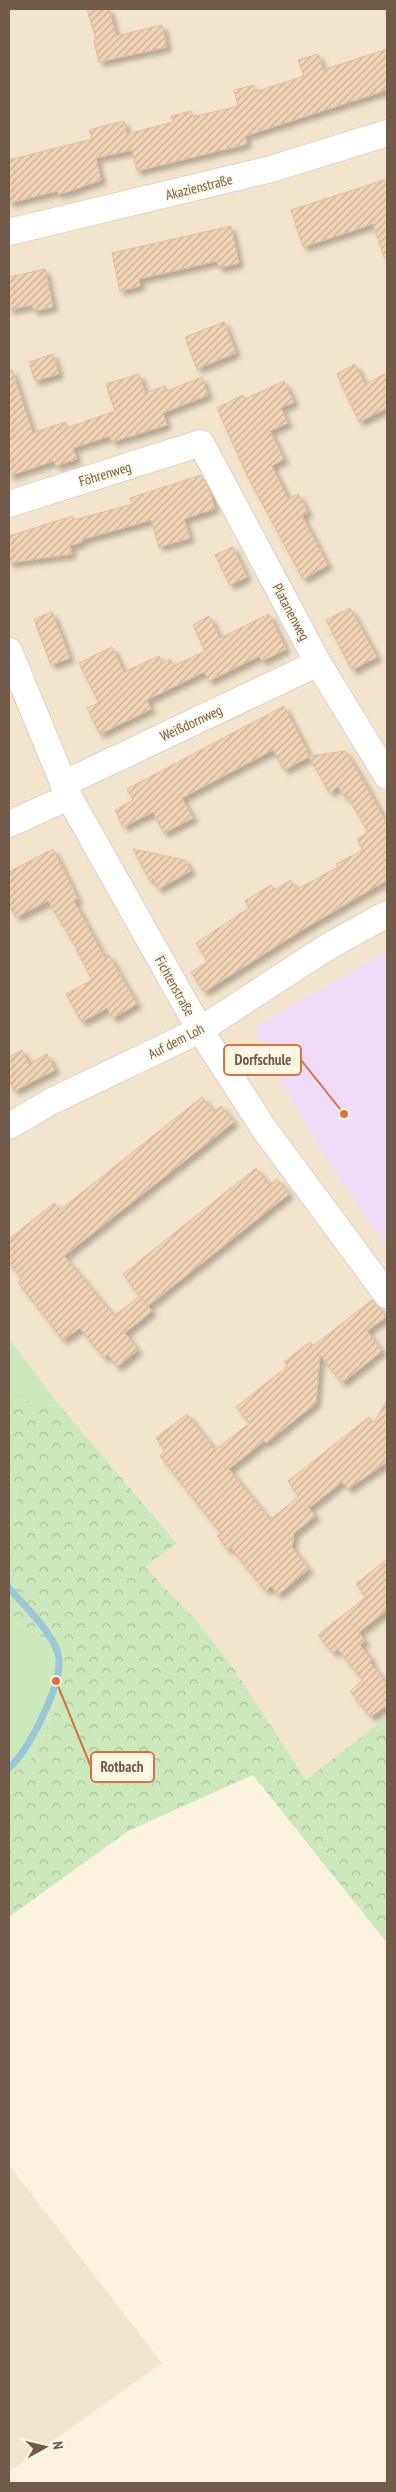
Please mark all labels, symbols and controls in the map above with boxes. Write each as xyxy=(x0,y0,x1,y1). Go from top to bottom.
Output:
street label: Akazienstraße xyxy=(164,170,235,204)
street label: Föhrenweg xyxy=(77,458,133,490)
street label: Platanenweg xyxy=(268,580,314,644)
street label: Weißdornweg xyxy=(157,701,225,745)
street label: Fichtenstraße xyxy=(151,953,199,1020)
street label: Auf dem Loh xyxy=(145,1019,207,1063)
callout: Dorfschule xyxy=(224,1045,301,1075)
text: Dorfschule xyxy=(234,1050,292,1069)
callout: Rotbach xyxy=(91,1752,154,1782)
text: Rotbach xyxy=(101,1757,144,1776)
north arrow xyxy=(20,2422,70,2472)
text: N xyxy=(48,2440,67,2450)

